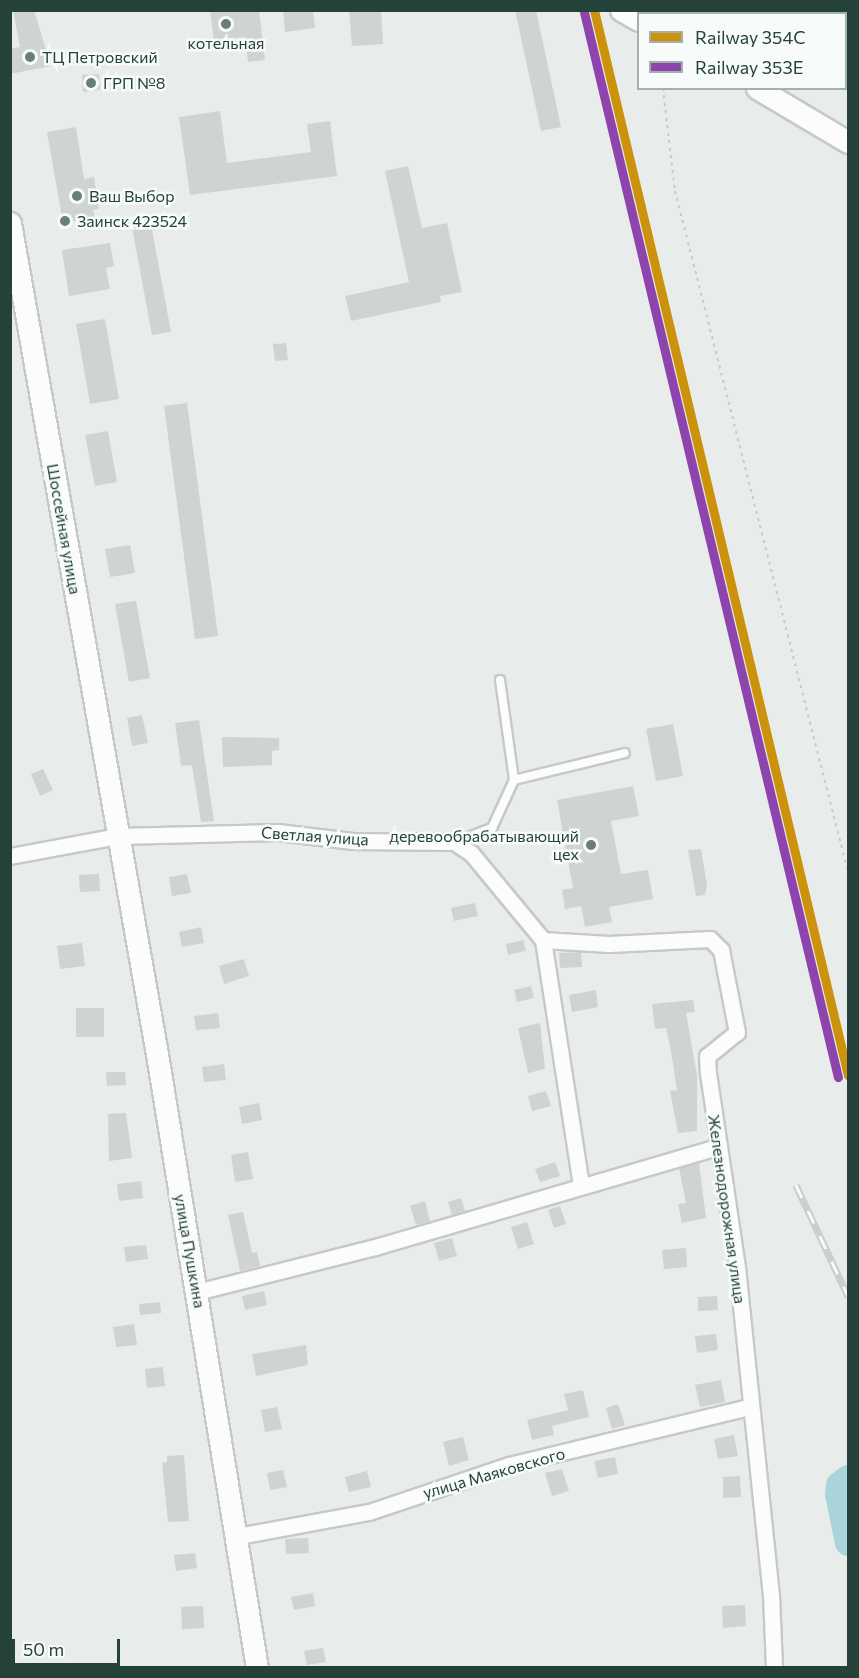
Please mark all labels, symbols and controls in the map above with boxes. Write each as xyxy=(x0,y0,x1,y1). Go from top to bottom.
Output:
legend xyxy=(637,12,847,90)
marker: котельная xyxy=(219,17,233,31)
text: Railway 354С xyxy=(695,26,806,48)
place label: котельная xyxy=(188,33,264,53)
place label: ТЦ Петровский xyxy=(42,47,158,67)
marker: ТЦ Петровский xyxy=(23,50,37,64)
text: Railway 353Е xyxy=(695,56,803,78)
place label: ГРП №8 xyxy=(103,73,166,93)
marker: ГРП №8 xyxy=(84,76,98,90)
place label: Ваш Выбор xyxy=(89,186,175,206)
marker: Ваш Выбор xyxy=(70,189,84,203)
place label: Заинск 423524 xyxy=(77,211,187,231)
marker: Заинск 423524 xyxy=(58,214,72,228)
street label: Шоссейная улица xyxy=(43,462,85,596)
street label: Светлая улица xyxy=(261,823,369,849)
place label: деревообрабатывающий цех xyxy=(390,826,579,864)
marker: деревообрабатывающий цех xyxy=(584,838,598,852)
street label: Железнодорожная улица xyxy=(704,1113,750,1305)
street label: улица Пушкина xyxy=(171,1192,209,1310)
street label: улица Маяковского xyxy=(421,1444,567,1502)
scale bar xyxy=(15,1627,123,1665)
text: 50 m xyxy=(23,1638,64,1660)

